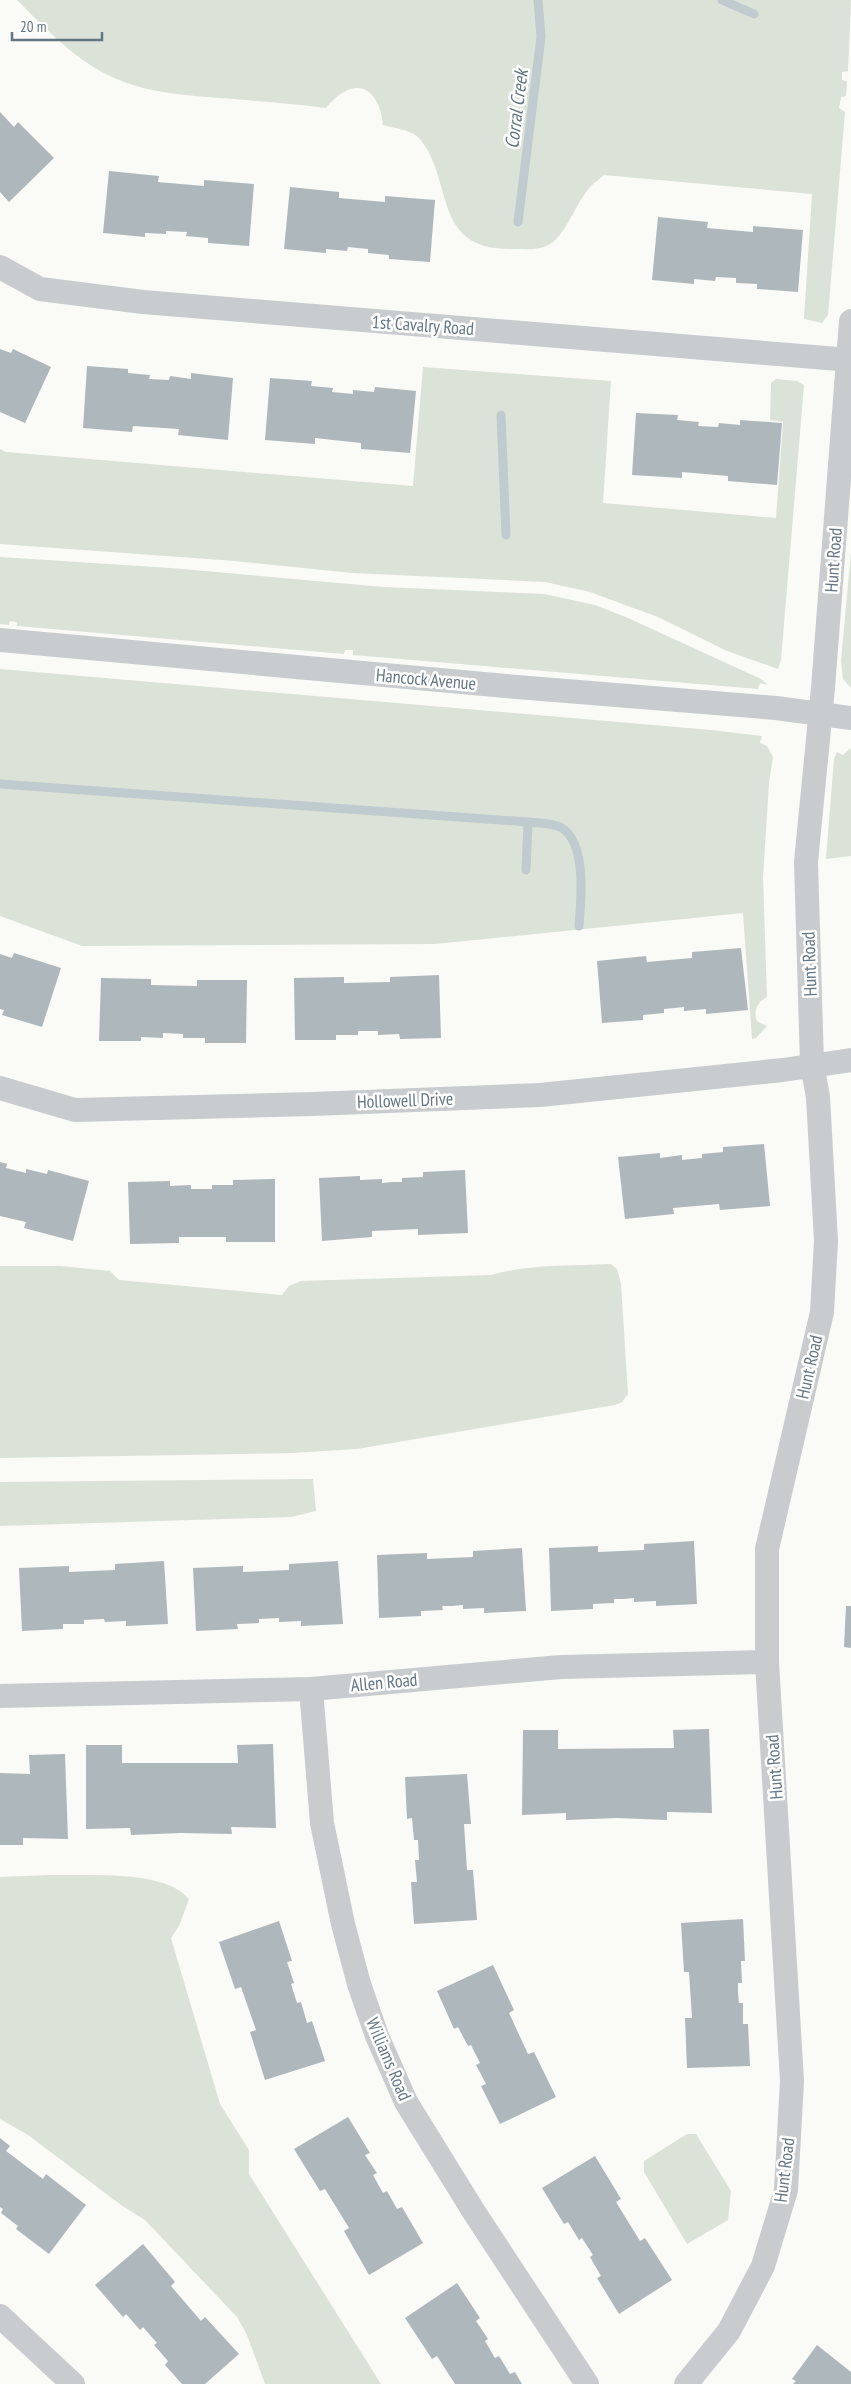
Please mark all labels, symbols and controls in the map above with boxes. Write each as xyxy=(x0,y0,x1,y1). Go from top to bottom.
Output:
scale bar xyxy=(12,10,102,42)
text: 20 m xyxy=(20,17,46,36)
water label: Corral Creek xyxy=(499,66,533,150)
street label: 1st Cavalry Road xyxy=(371,310,475,340)
street label: Hunt Road xyxy=(819,527,847,593)
street label: Hancock Avenue xyxy=(375,663,477,695)
street label: Hunt Road xyxy=(796,931,822,997)
street label: Hollowell Drive xyxy=(357,1087,453,1113)
street label: Hunt Road xyxy=(791,1333,827,1401)
street label: Allen Road xyxy=(350,1668,418,1696)
street label: Hunt Road xyxy=(760,1734,788,1800)
street label: Williams Road xyxy=(361,2014,417,2104)
street label: Hunt Road xyxy=(769,2136,799,2204)

